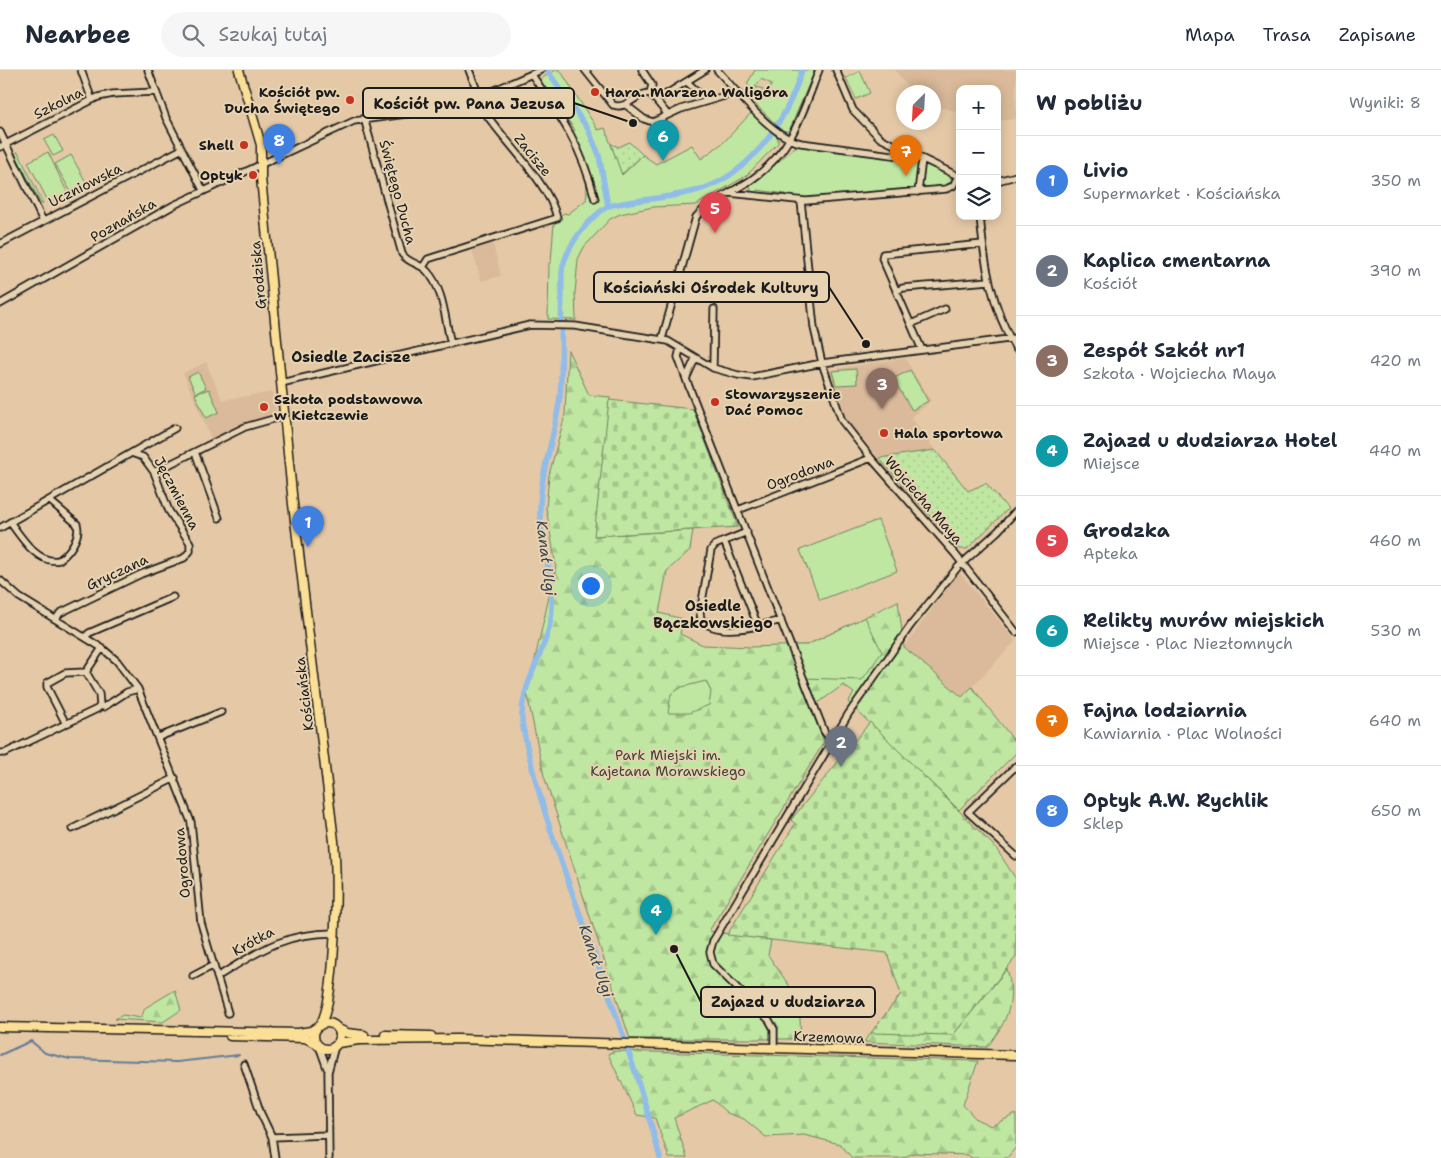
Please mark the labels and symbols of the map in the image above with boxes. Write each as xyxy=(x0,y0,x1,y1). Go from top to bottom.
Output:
street label: Szkolna xyxy=(30,83,86,123)
place label: Kościół pw. Ducha Świętego xyxy=(224,83,340,117)
place label: Hara. Marzena Waligóra xyxy=(605,83,788,101)
north arrow xyxy=(896,85,941,130)
marker: Hara. Marzena Waligóra xyxy=(589,86,601,98)
callout: Kościół pw. Pana Jezusa xyxy=(363,88,574,118)
marker: Kościół pw. Ducha Świętego xyxy=(344,94,356,106)
text: Kościół pw. Pana Jezusa xyxy=(373,94,565,114)
pin: 6 xyxy=(647,120,679,161)
pin: 8 xyxy=(263,124,295,165)
street label: Zacisze xyxy=(510,130,556,180)
pin: 7 xyxy=(890,135,922,176)
place label: Shell xyxy=(199,136,234,154)
street label: Świętego Ducha xyxy=(375,138,421,246)
marker: Shell xyxy=(238,139,250,151)
street label: Uczniowska xyxy=(45,159,125,211)
place label: Optyk xyxy=(200,166,243,184)
marker: Optyk xyxy=(247,169,259,181)
pin: 5 xyxy=(699,192,731,233)
street label: Poznańska xyxy=(87,194,159,246)
street label: Grodziska xyxy=(246,240,270,310)
callout: Kościański Ośrodek Kultury xyxy=(594,272,829,302)
text: Kościański Ośrodek Kultury xyxy=(603,278,819,298)
district label: Osiedle Zacisze xyxy=(291,347,411,367)
pin: 3 xyxy=(866,368,898,409)
place label: Stowarzyszenie Dać Pomoc xyxy=(725,385,841,419)
place label: Szkoła podstawowa w Kiełczewie xyxy=(274,390,423,424)
marker: Stowarzyszenie Dać Pomoc xyxy=(709,396,721,408)
marker: Szkoła podstawowa w Kiełczewie xyxy=(258,401,270,413)
place label: Hala sportowa xyxy=(894,424,1003,442)
marker: Hala sportowa xyxy=(878,427,890,439)
street label: Ogrodowa xyxy=(764,452,836,494)
street label: Wojciecha Maya xyxy=(881,452,967,548)
street label: Jęczmienna xyxy=(150,453,204,533)
pin: 1 xyxy=(292,506,324,547)
water label: Kanał Ulgi xyxy=(531,519,561,598)
street label: Gryczana xyxy=(83,550,151,594)
your location xyxy=(578,573,604,599)
district label: Osiedle Bączkowskiego xyxy=(653,596,773,633)
street label: Kościańska xyxy=(291,656,317,732)
pin: 2 xyxy=(825,726,857,767)
park label: Park Miejski im. Kajetana Morawskiego xyxy=(590,746,746,780)
street label: Ogrodowa xyxy=(170,827,194,899)
pin: 4 xyxy=(640,894,672,935)
street label: Krótka xyxy=(229,922,277,960)
water label: Kanał Ulgi xyxy=(574,922,618,1001)
callout: Zajazd u dudziarza xyxy=(701,987,875,1017)
text: Zajazd u dudziarza xyxy=(711,992,866,1012)
street label: Krzemowa xyxy=(793,1027,865,1047)

